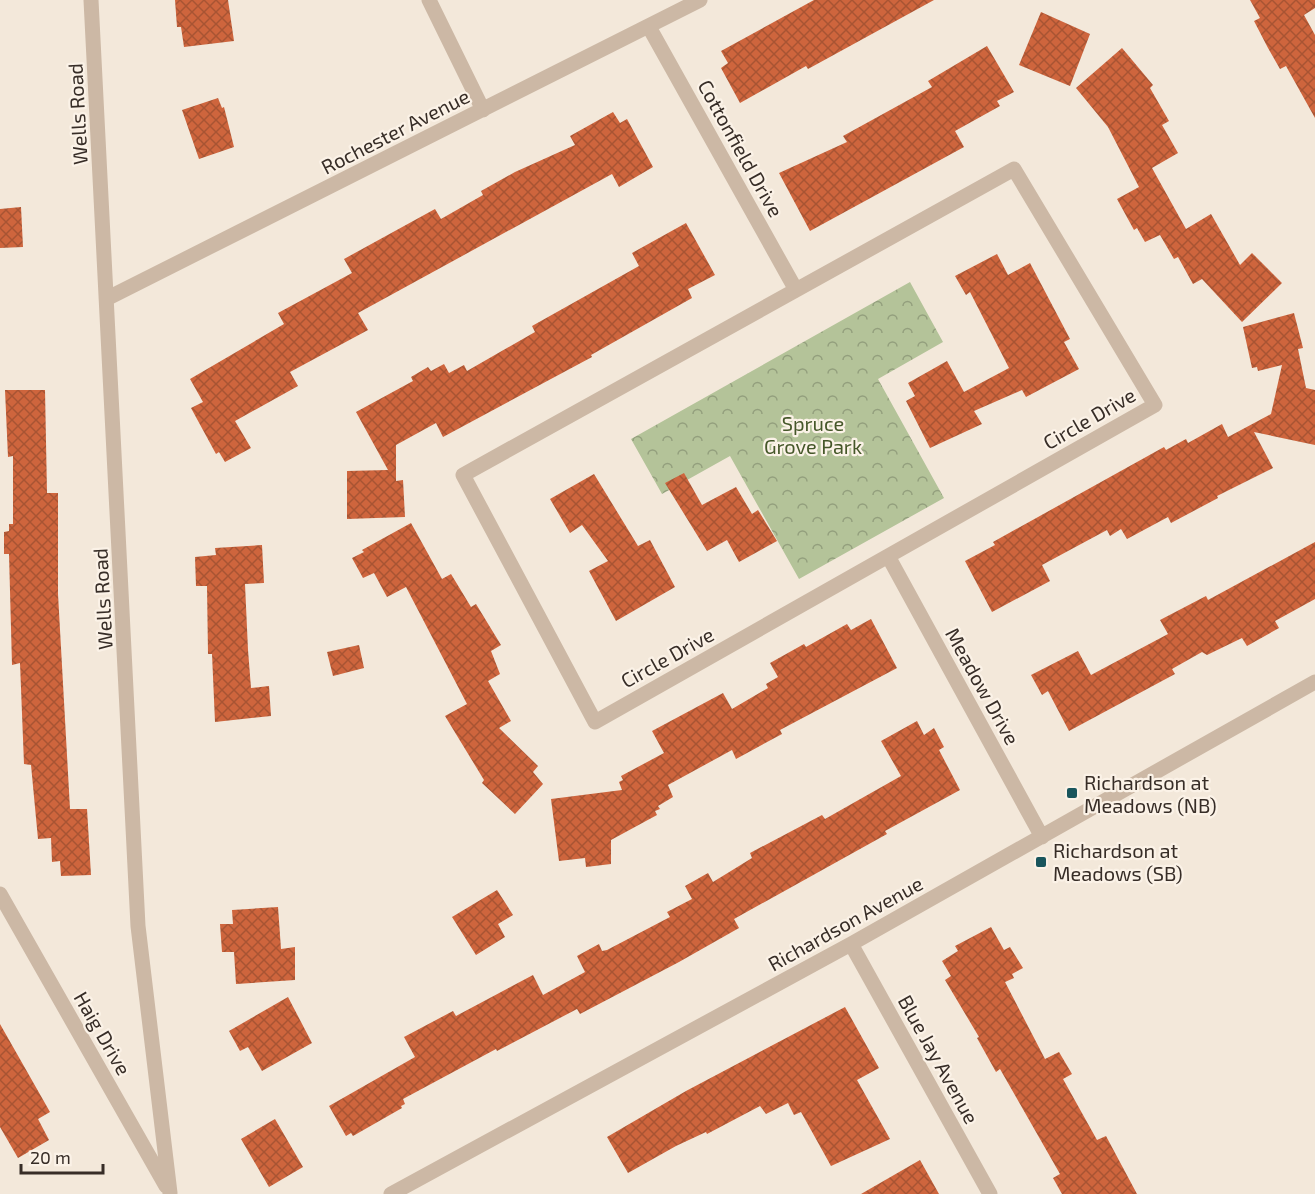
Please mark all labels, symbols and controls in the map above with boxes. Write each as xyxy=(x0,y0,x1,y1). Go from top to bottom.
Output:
street label: Wells Road xyxy=(62,62,92,166)
street label: Cottonfield Drive xyxy=(693,75,789,221)
street label: Rochester Avenue xyxy=(317,83,473,179)
street label: Circle Drive xyxy=(1039,382,1139,454)
park label: Spruce Grove Park xyxy=(764,411,862,458)
street label: Wells Road xyxy=(87,547,117,651)
street label: Circle Drive xyxy=(616,622,718,692)
street label: Meadow Drive xyxy=(941,623,1025,749)
place label: Richardson at Meadows (NB) xyxy=(1084,770,1217,817)
marker: Richardson at Meadows (NB) xyxy=(1065,786,1079,800)
place label: Richardson at Meadows (SB) xyxy=(1053,838,1183,885)
marker: Richardson at Meadows (SB) xyxy=(1034,855,1048,869)
street label: Richardson Avenue xyxy=(763,871,927,975)
street label: Haig Drive xyxy=(70,987,136,1079)
street label: Blue Jay Avenue xyxy=(894,990,984,1128)
scale bar xyxy=(21,1137,104,1175)
text: 20 m xyxy=(30,1146,71,1168)

